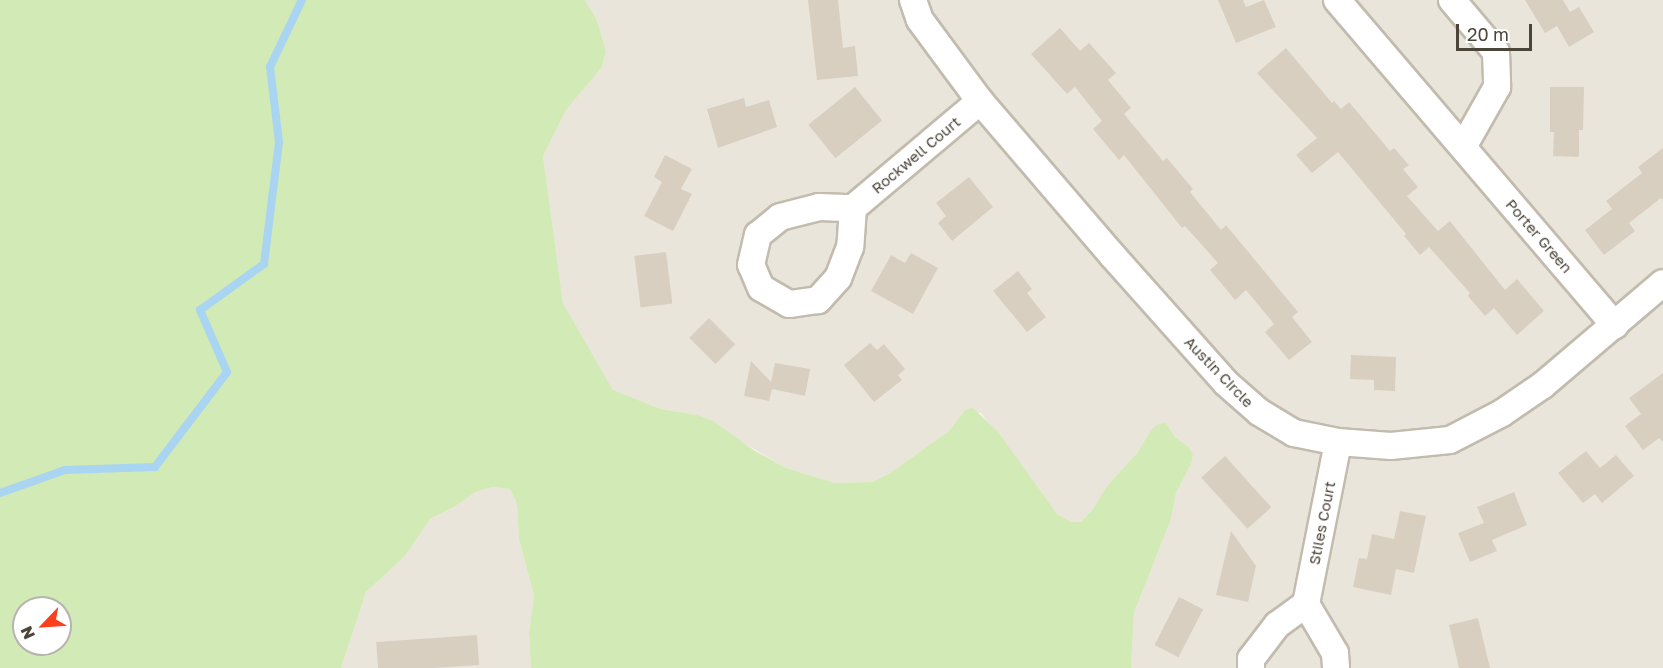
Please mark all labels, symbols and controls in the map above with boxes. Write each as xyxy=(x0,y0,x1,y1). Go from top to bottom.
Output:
scale bar xyxy=(1459,12,1536,50)
text: 20 m xyxy=(1467,23,1509,45)
street label: Rockwell Court xyxy=(868,113,964,197)
street label: Porter Green xyxy=(1502,195,1576,277)
street label: Austin Circle xyxy=(1181,333,1257,411)
street label: Stiles Court xyxy=(1305,480,1339,566)
north arrow xyxy=(12,596,72,656)
text: N xyxy=(16,623,39,643)

